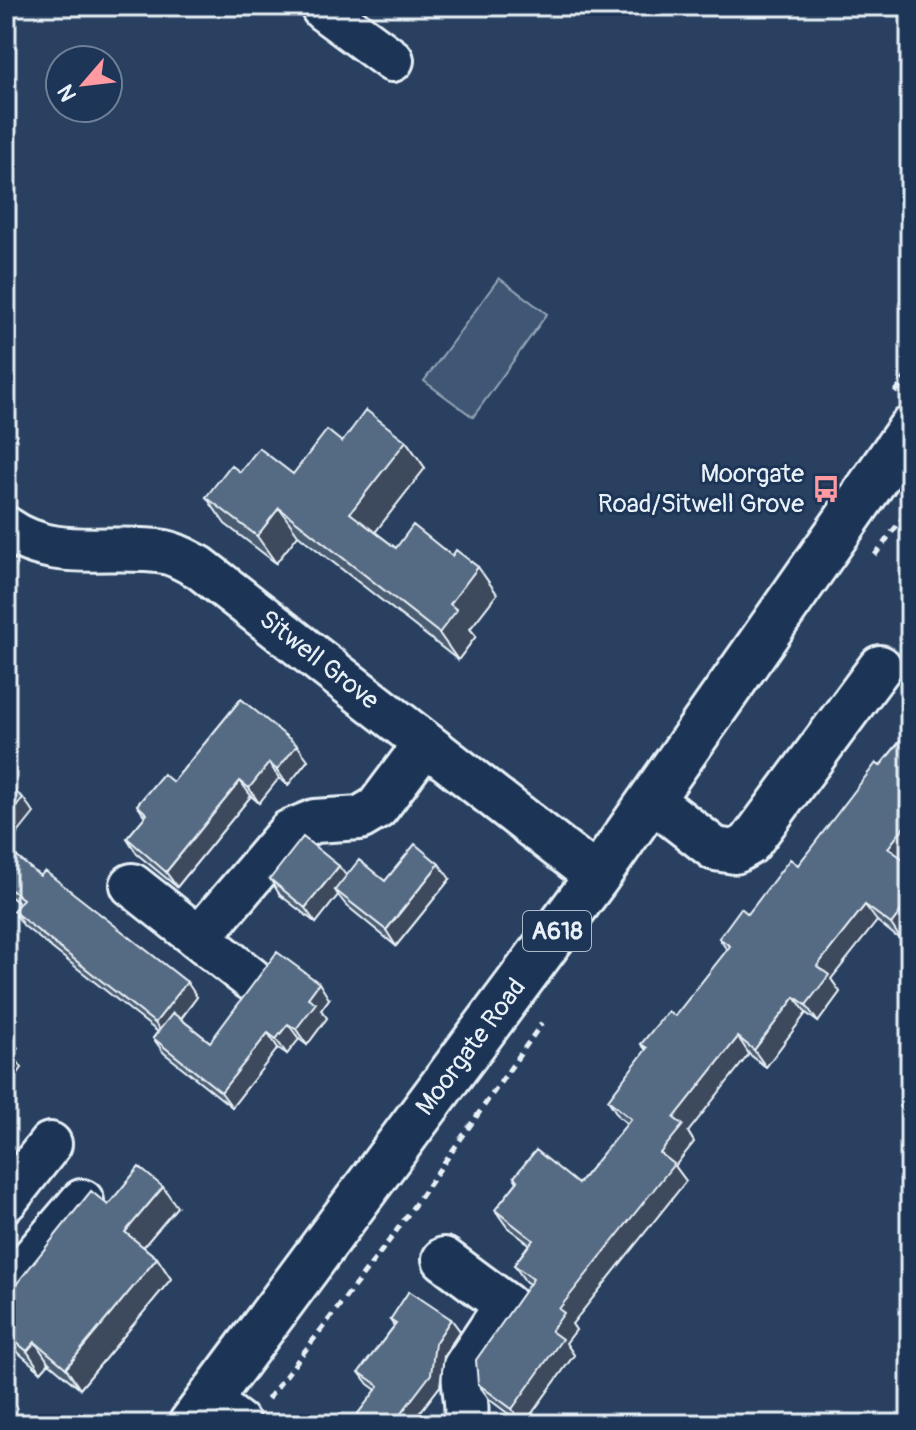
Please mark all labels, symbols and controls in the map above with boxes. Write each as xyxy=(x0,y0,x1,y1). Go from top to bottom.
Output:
north arrow xyxy=(44,44,124,124)
text: N xyxy=(51,80,83,106)
place label: Moorgate Road/Sitwell Grove xyxy=(598,458,804,520)
bus stop icon: Moorgate Road/Sitwell Grove xyxy=(811,474,841,504)
street label: Sitwell Grove xyxy=(253,603,385,717)
road number: A618 xyxy=(523,911,591,951)
street label: Moorgate Road xyxy=(409,972,533,1122)

